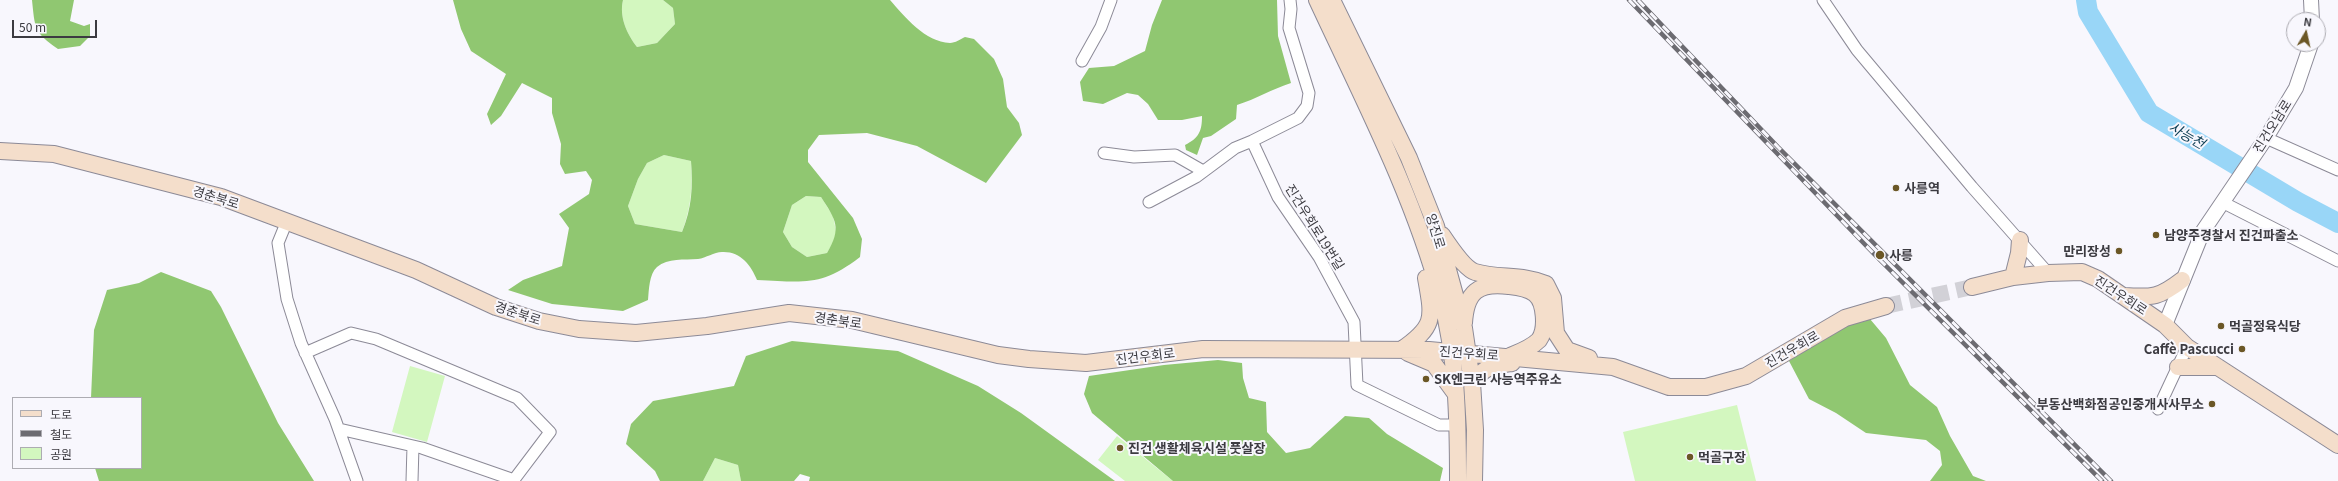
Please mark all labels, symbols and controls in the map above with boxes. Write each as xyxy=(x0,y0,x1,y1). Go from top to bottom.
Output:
scale bar xyxy=(14,12,99,38)
north arrow xyxy=(2286,12,2326,52)
text: N xyxy=(2302,13,2313,30)
text: 50 m xyxy=(19,18,46,35)
street label: 진건오남로 xyxy=(2250,97,2294,155)
water label: 사능천 xyxy=(2166,118,2208,152)
place label: 사릉역 xyxy=(1904,180,1940,196)
street label: 진건우회로19번길 xyxy=(1282,181,1348,273)
street label: 경춘북로 xyxy=(191,183,241,211)
marker: 사릉역 xyxy=(1891,183,1901,193)
street label: 양진로 xyxy=(1423,212,1449,250)
place label: 남양주경찰서 진건파출소 xyxy=(2164,227,2299,243)
marker: 남양주경찰서 진건파출소 xyxy=(2151,230,2161,240)
place label: 만리장성 xyxy=(2063,243,2111,259)
marker: 만리장성 xyxy=(2114,246,2124,256)
place label: 사릉 xyxy=(1889,247,1913,263)
marker: 사릉 xyxy=(1874,249,1886,261)
street label: 진건우회로 xyxy=(2092,272,2150,318)
street label: 경춘북로 xyxy=(493,298,543,328)
street label: 경춘북로 xyxy=(813,309,863,331)
place label: 먹골정육식당 xyxy=(2229,318,2301,334)
marker: 먹골정육식당 xyxy=(2216,321,2226,331)
street label: 진건우회로 xyxy=(1762,327,1822,371)
place label: Caffè Pascucci xyxy=(2144,341,2234,357)
street label: 진건우회로 xyxy=(1439,343,1499,363)
marker: Caffè Pascucci xyxy=(2237,344,2247,354)
street label: 진건우회로 xyxy=(1114,345,1176,367)
place label: SK엔크린 사능역주유소 xyxy=(1434,371,1562,387)
marker: SK엔크린 사능역주유소 xyxy=(1421,374,1431,384)
place label: 부동산백화점공인중개사사무소 xyxy=(2037,396,2204,412)
legend xyxy=(12,397,142,469)
marker: 부동산백화점공인중개사사무소 xyxy=(2207,399,2217,409)
text: 도로 xyxy=(50,405,72,422)
text: 철도 xyxy=(50,425,72,442)
place label: 진건 생활체육시설 풋살장 xyxy=(1128,440,1265,456)
marker: 진건 생활체육시설 풋살장 xyxy=(1115,443,1125,453)
text: 공원 xyxy=(50,445,72,462)
place label: 먹골구장 xyxy=(1698,449,1746,465)
marker: 먹골구장 xyxy=(1685,452,1695,462)

